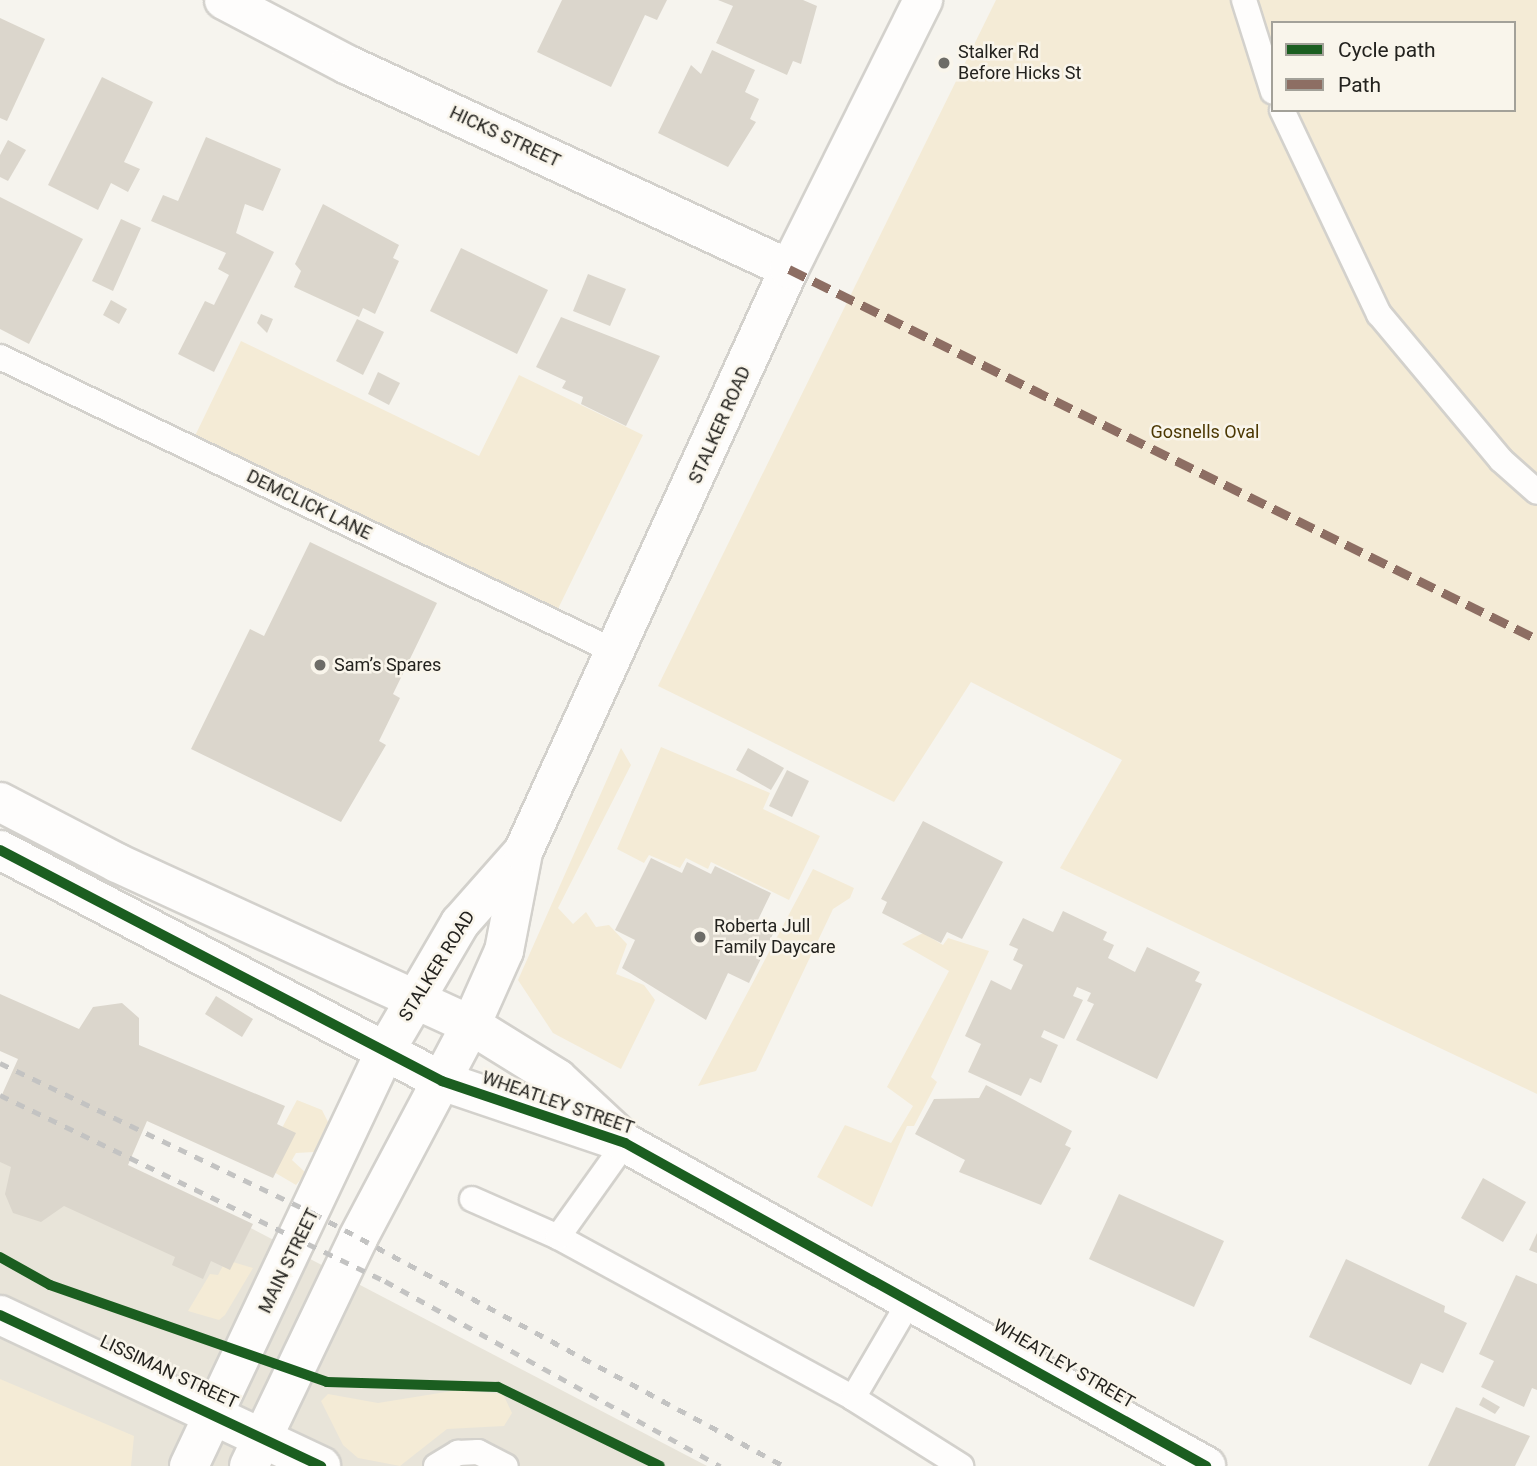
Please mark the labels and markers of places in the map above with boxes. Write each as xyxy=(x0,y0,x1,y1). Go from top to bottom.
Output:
place label: Stalker Rd Before Hicks St xyxy=(958,42,1081,84)
marker: Stalker Rd Before Hicks St xyxy=(936,55,952,71)
place label: Sam’s Spares xyxy=(334,654,441,676)
marker: Sam’s Spares xyxy=(312,657,328,673)
place label: Roberta Jull Family Daycare xyxy=(714,916,836,958)
marker: Roberta Jull Family Daycare xyxy=(692,929,708,945)

